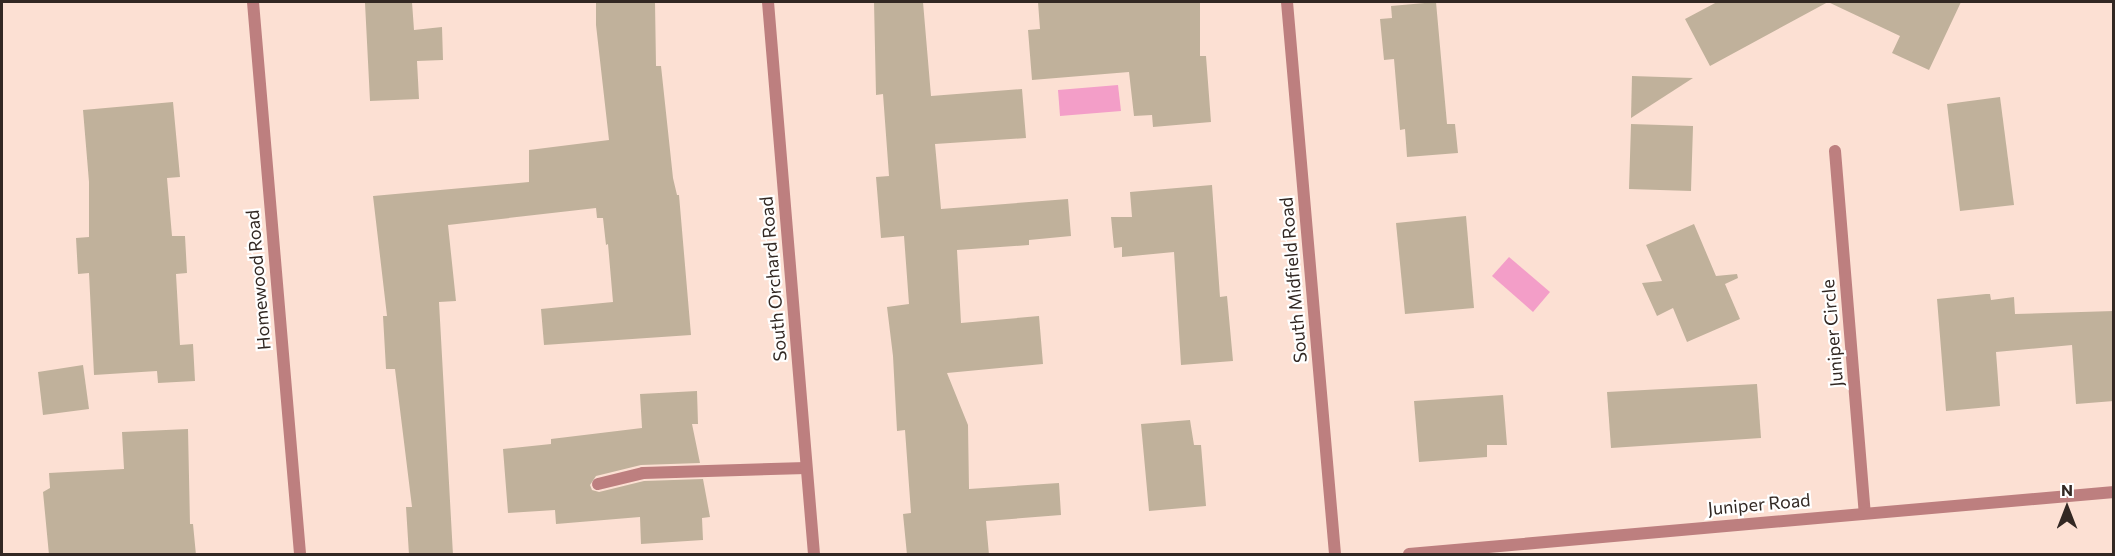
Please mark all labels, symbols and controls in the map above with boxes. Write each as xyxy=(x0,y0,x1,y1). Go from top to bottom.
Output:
street label: South Orchard Road xyxy=(755,196,791,362)
street label: South Midfield Road xyxy=(1275,196,1311,364)
street label: Homewood Road xyxy=(241,209,275,351)
street label: Juniper Circle xyxy=(1817,278,1847,388)
north arrow xyxy=(2037,478,2097,538)
text: N xyxy=(2061,480,2073,499)
street label: Juniper Road xyxy=(1707,489,1811,519)

